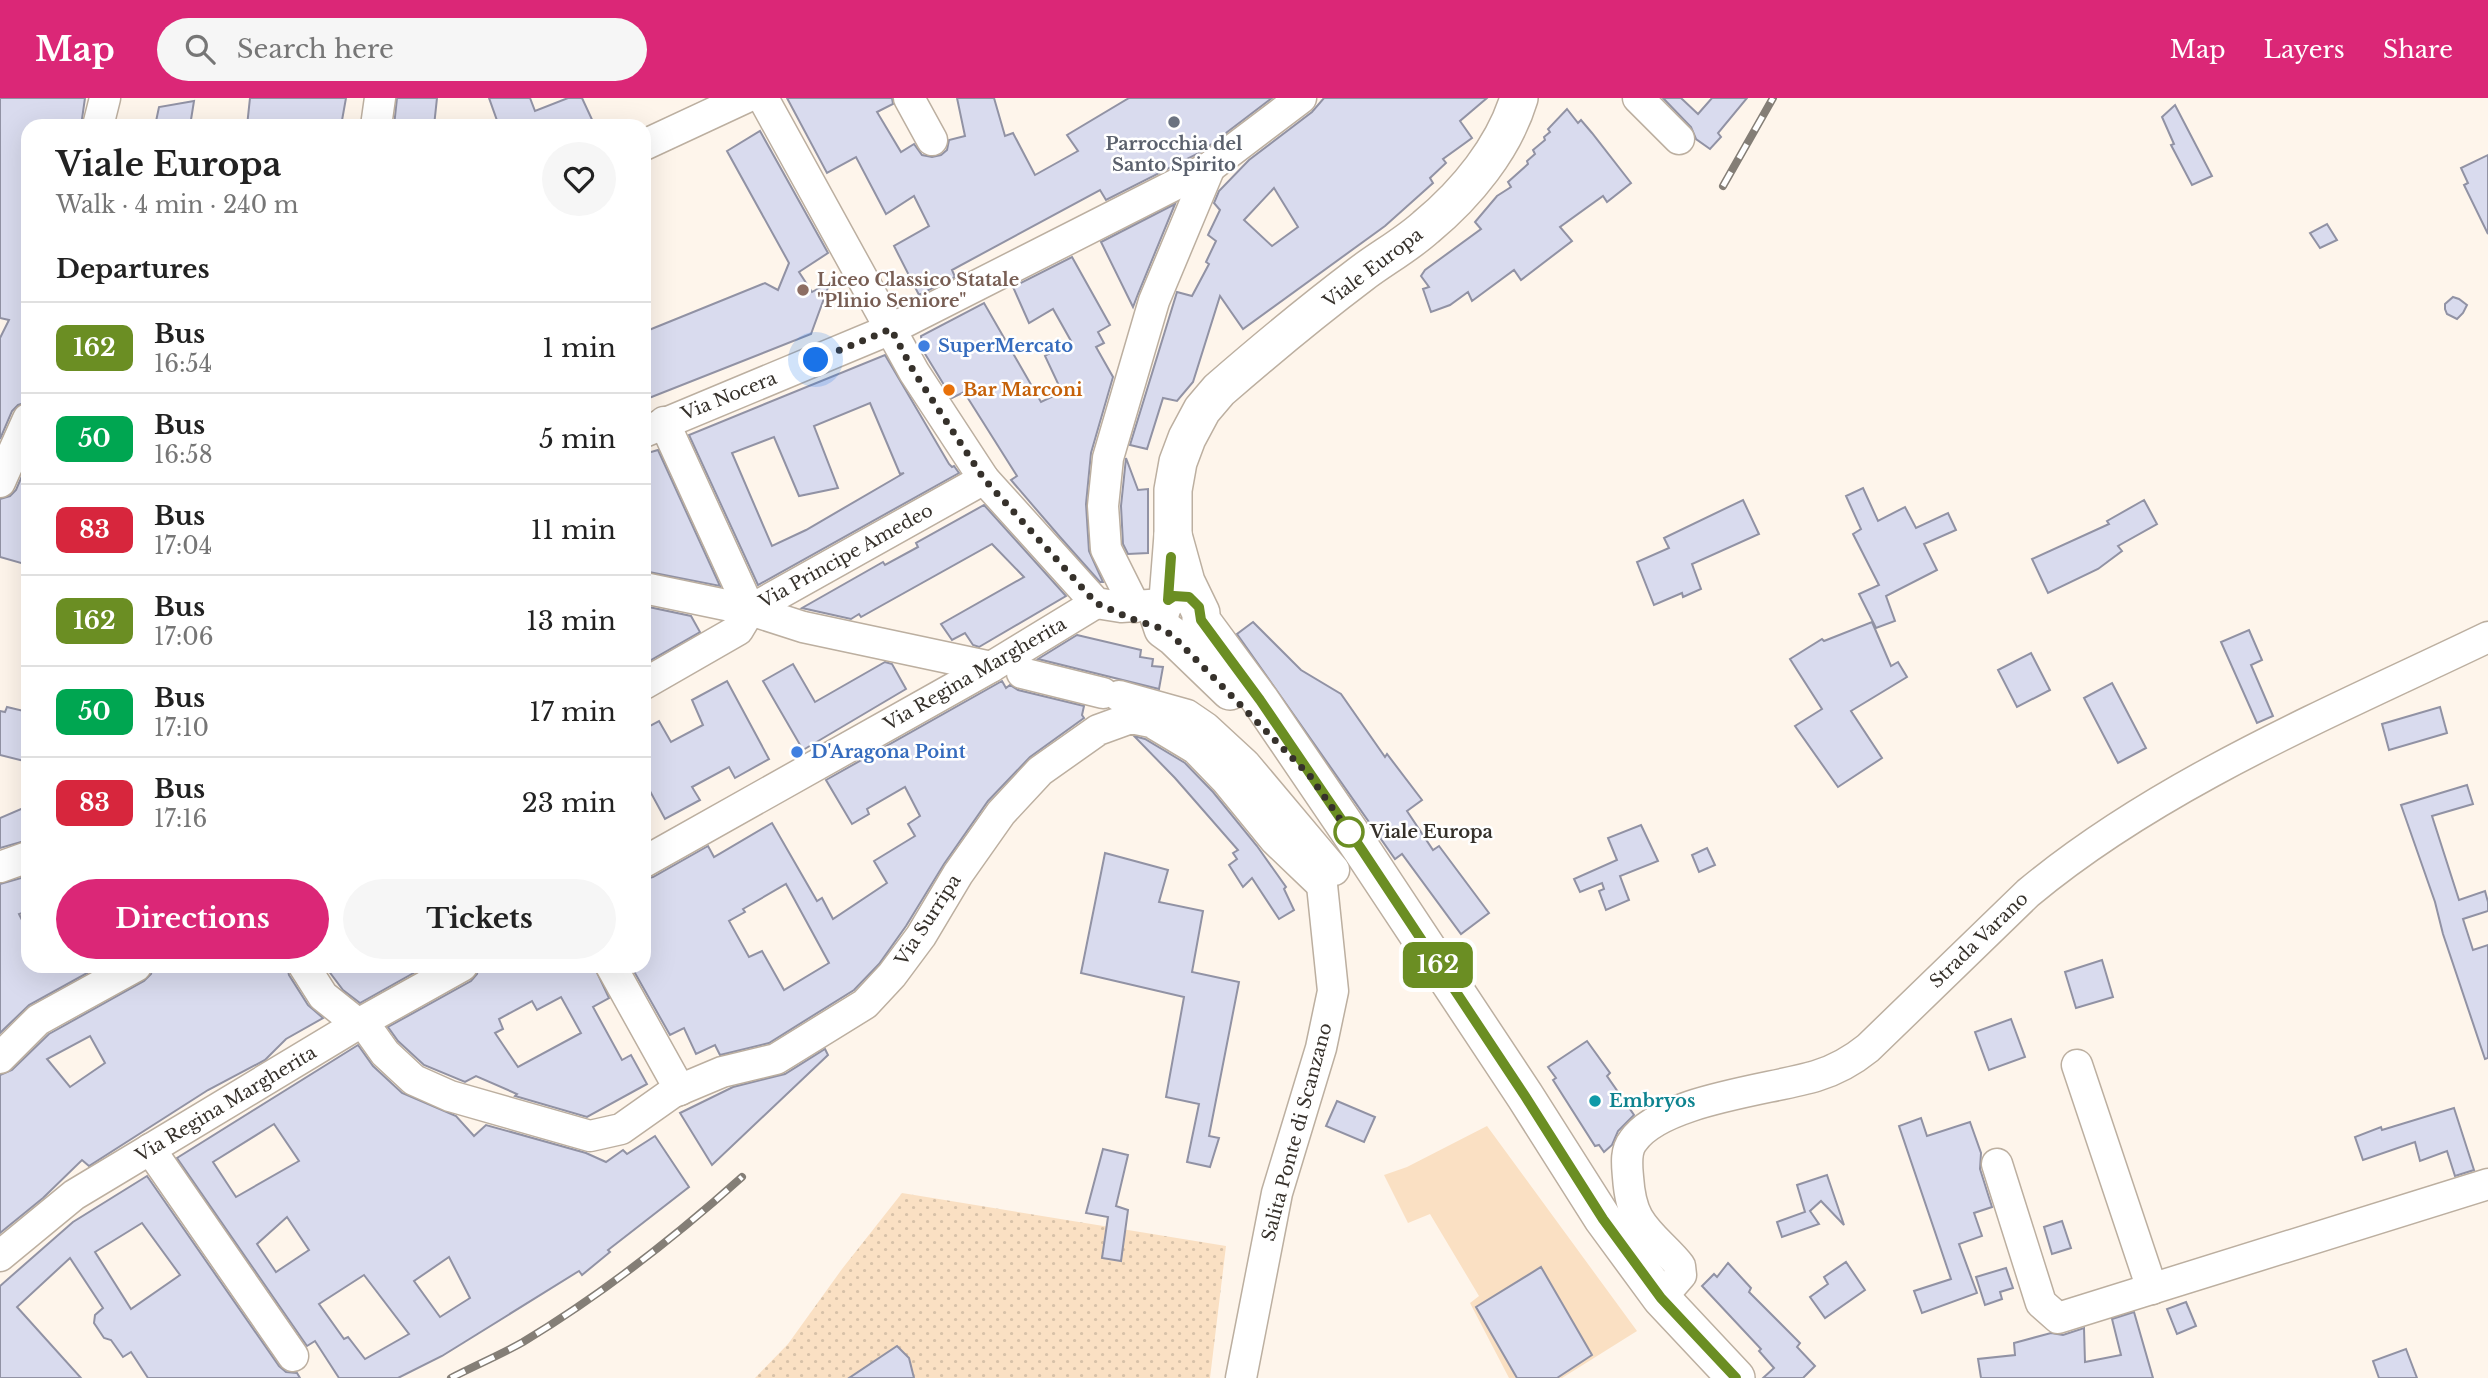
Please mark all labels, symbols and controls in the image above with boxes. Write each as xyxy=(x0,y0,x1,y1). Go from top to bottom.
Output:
search box xyxy=(157,18,647,81)
text: Map xyxy=(35,29,115,70)
icon: search xyxy=(181,30,219,68)
text: Search here xyxy=(237,33,394,65)
text: Map xyxy=(2170,35,2226,64)
text: Layers xyxy=(2264,35,2345,64)
text: Share xyxy=(2383,35,2453,64)
marker: Parrocchia del Santo Spirito xyxy=(1166,114,1182,130)
place label: Parrocchia del Santo Spirito xyxy=(1106,133,1243,176)
button: heart xyxy=(542,142,616,216)
text: Viale Europa xyxy=(56,144,281,185)
text: Walk · 4 min · 240 m xyxy=(56,191,298,219)
street label: Viale Europa xyxy=(1318,223,1427,313)
text: Departures xyxy=(56,253,210,285)
place label: Liceo Classico Statale "Plinio Seniore" xyxy=(817,269,1019,312)
marker: Liceo Classico Statale "Plinio Seniore" xyxy=(795,282,811,298)
text: Bus xyxy=(154,318,205,350)
text: 1 min xyxy=(542,332,616,364)
text: 162 xyxy=(73,333,116,362)
place label: SuperMercato xyxy=(938,335,1073,357)
marker: SuperMercato xyxy=(916,338,932,354)
your location xyxy=(798,342,833,377)
text: 16:54 xyxy=(154,350,212,378)
street label: Via Nocera xyxy=(677,367,780,425)
place label: Bar Marconi xyxy=(963,379,1083,401)
marker: Bar Marconi xyxy=(941,382,957,398)
text: Bus xyxy=(154,409,205,441)
text: 5 min xyxy=(539,423,616,455)
text: 50 xyxy=(78,424,111,453)
text: 16:58 xyxy=(154,441,213,469)
street label: Via Principe Amedeo xyxy=(754,499,937,613)
text: Bus xyxy=(154,500,205,532)
text: 11 min xyxy=(531,514,616,546)
text: 83 xyxy=(79,515,110,544)
text: 17:04 xyxy=(154,532,212,560)
text: Bus xyxy=(154,591,205,623)
text: 13 min xyxy=(526,605,616,637)
text: 162 xyxy=(73,606,116,635)
street label: Via Regina Margherita xyxy=(879,613,1070,736)
text: 17:06 xyxy=(154,623,214,651)
text: Bus xyxy=(154,682,205,714)
text: 17 min xyxy=(529,696,616,728)
text: 50 xyxy=(78,697,111,726)
text: 17:10 xyxy=(154,714,209,742)
place label: D'Aragona Point xyxy=(811,741,966,763)
marker: D'Aragona Point xyxy=(789,744,805,760)
text: Bus xyxy=(154,773,205,805)
text: 23 min xyxy=(522,787,616,819)
text: 83 xyxy=(79,788,110,817)
text: 17:16 xyxy=(154,805,207,833)
marker: Viale Europa xyxy=(1334,817,1364,847)
place label: Viale Europa xyxy=(1369,821,1494,843)
street label: Via Surripa xyxy=(890,870,966,971)
button: Directions xyxy=(56,879,329,959)
button: Tickets xyxy=(343,879,616,959)
street label: Strada Varano xyxy=(1925,888,2033,992)
line badge: 162 xyxy=(1398,942,1478,988)
text: 162 xyxy=(1417,950,1459,979)
street label: Salita Ponte di Scanzano xyxy=(1257,1021,1337,1243)
street label: Via Regina Margherita xyxy=(131,1041,320,1167)
place label: Embryos xyxy=(1609,1090,1695,1112)
marker: Embryos xyxy=(1587,1093,1603,1109)

